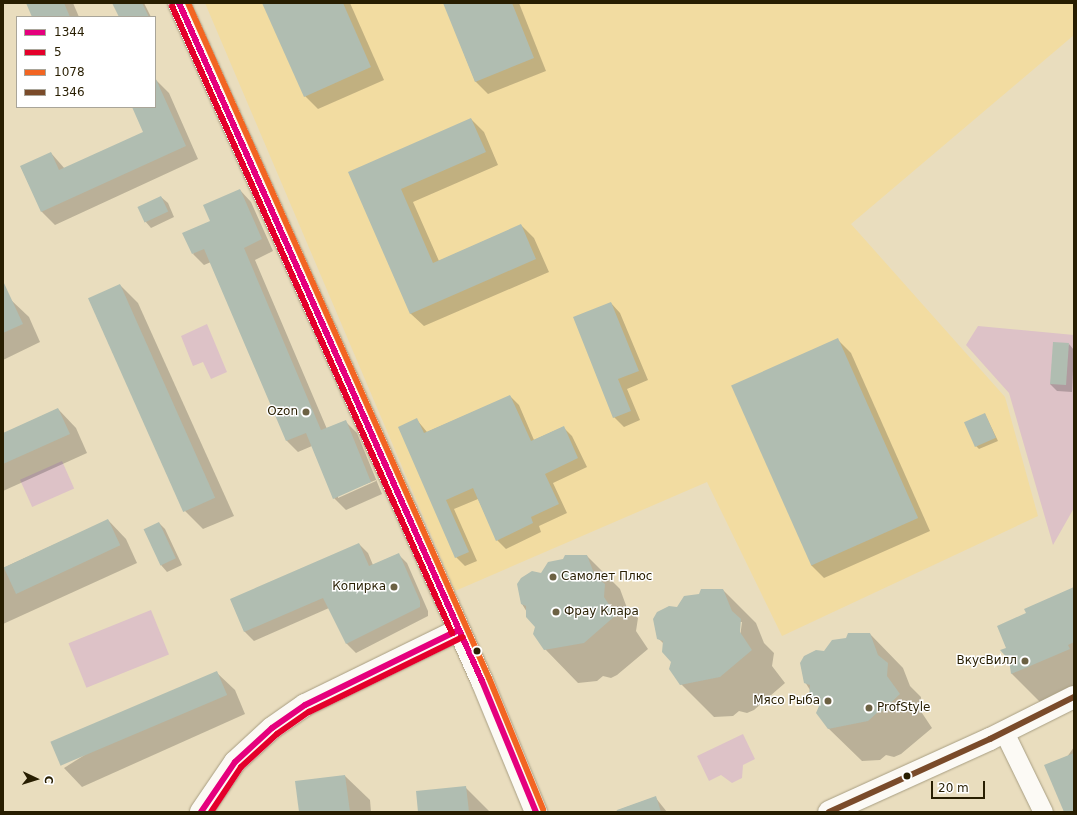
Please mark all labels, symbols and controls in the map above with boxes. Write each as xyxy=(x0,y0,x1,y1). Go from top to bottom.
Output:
legend xyxy=(16,16,156,108)
text: 1344 xyxy=(54,25,85,39)
text: 5 xyxy=(54,45,62,59)
text: 1078 xyxy=(54,65,85,79)
text: 1346 xyxy=(54,85,85,99)
place label: Ozon xyxy=(267,405,298,419)
marker: Ozon xyxy=(301,407,311,417)
place label: Самолет Плюс xyxy=(561,570,652,584)
marker: Самолет Плюс xyxy=(548,572,558,582)
place label: Копирка xyxy=(332,580,386,594)
marker: Копирка xyxy=(389,582,399,592)
place label: Фрау Клара xyxy=(564,605,639,619)
marker: Фрау Клара xyxy=(551,607,561,617)
unlabelled marker xyxy=(472,646,482,656)
place label: ВкусВилл xyxy=(956,654,1017,668)
marker: ВкусВилл xyxy=(1020,656,1030,666)
place label: Мясо Рыба xyxy=(753,694,820,708)
marker: Мясо Рыба xyxy=(823,696,833,706)
place label: ProfStyle xyxy=(877,701,930,715)
marker: ProfStyle xyxy=(864,703,874,713)
north arrow xyxy=(16,759,56,799)
unlabelled marker xyxy=(902,771,912,781)
scale bar xyxy=(933,773,987,799)
text: С xyxy=(42,775,55,784)
text: 20 m xyxy=(938,781,969,795)

